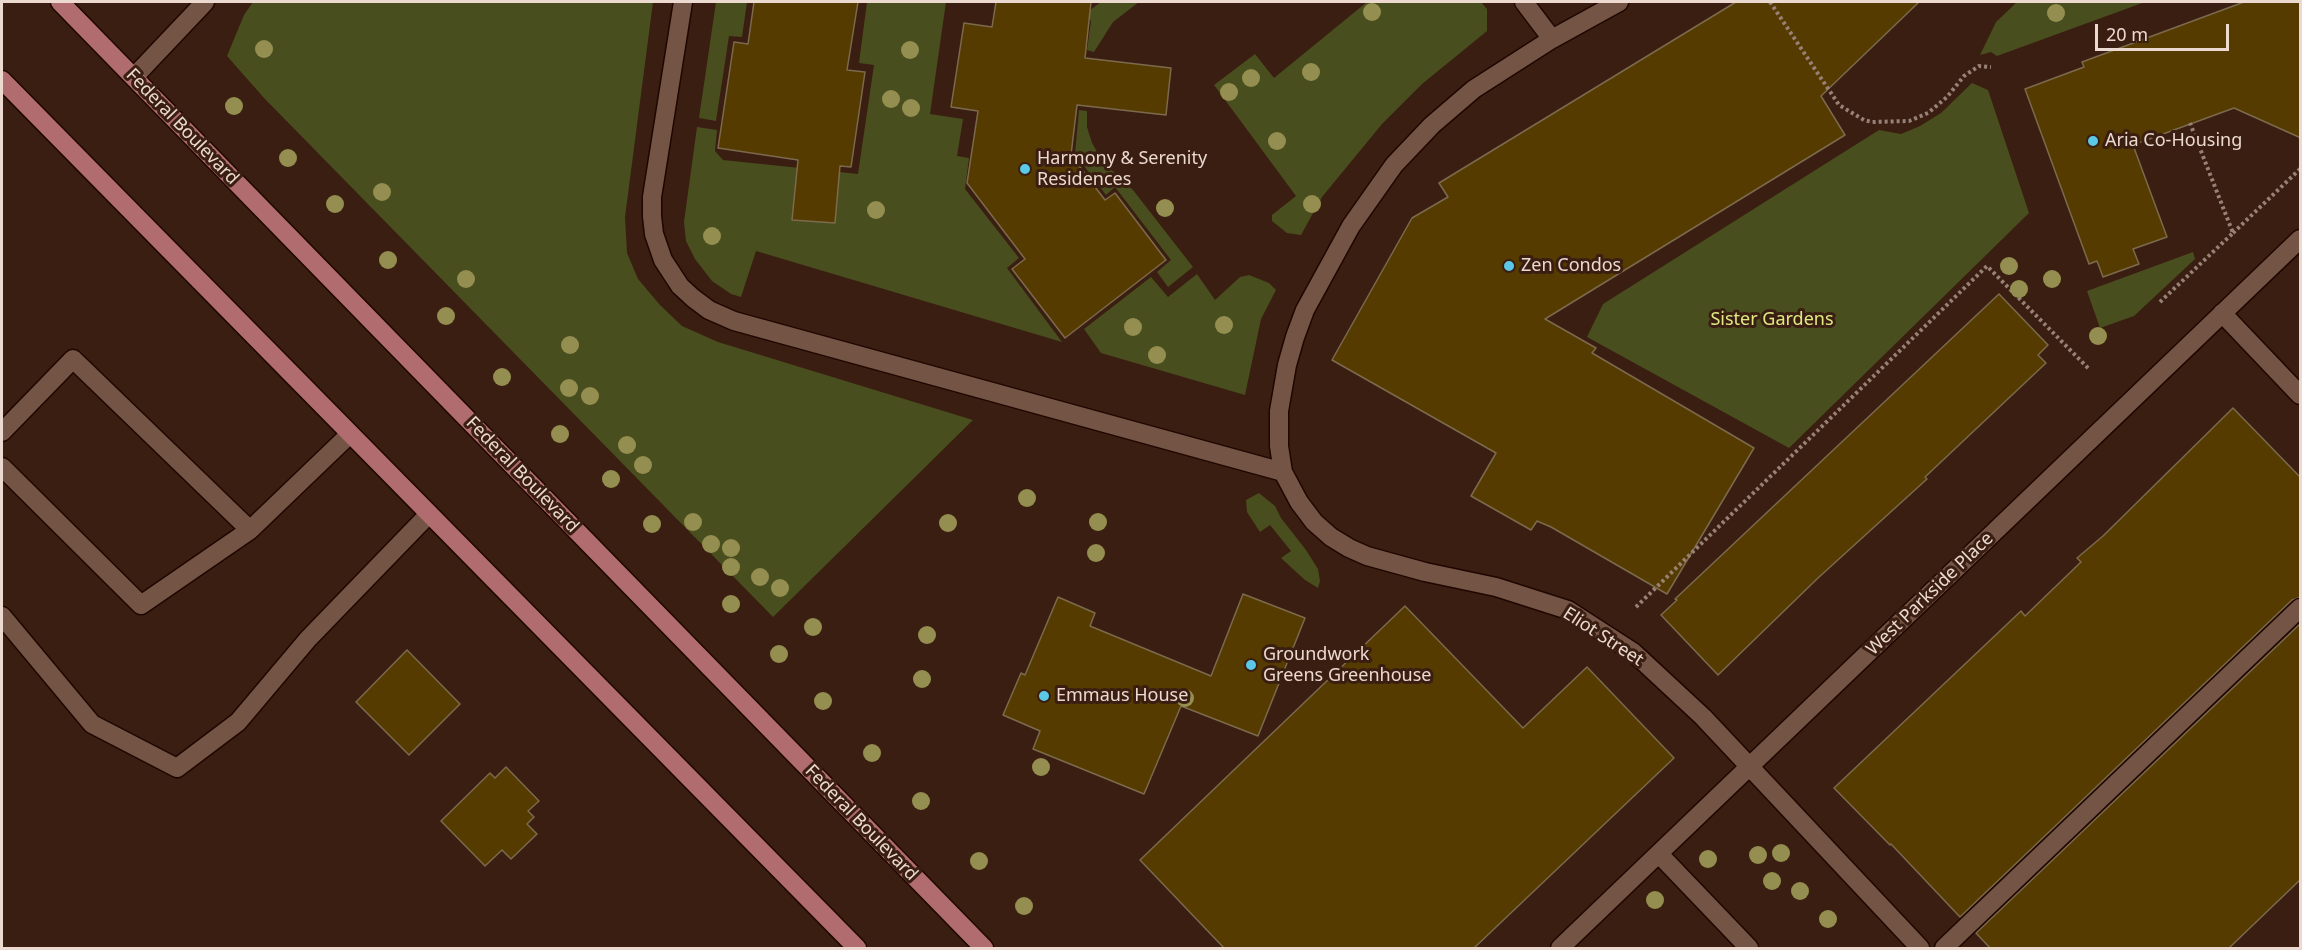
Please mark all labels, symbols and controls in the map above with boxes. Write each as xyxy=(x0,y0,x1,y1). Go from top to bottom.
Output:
scale bar xyxy=(2098,12,2232,50)
text: 20 m xyxy=(2106,22,2148,46)
street label: Federal Boulevard xyxy=(121,65,243,189)
place label: Aria Co-Housing xyxy=(2105,130,2242,152)
marker: Aria Co-Housing xyxy=(2086,134,2100,148)
place label: Harmony & Serenity Residences xyxy=(1037,148,1207,190)
marker: Harmony & Serenity Residences xyxy=(1018,162,1032,176)
place label: Zen Condos xyxy=(1521,255,1621,277)
marker: Zen Condos xyxy=(1502,259,1516,273)
park label: Sister Gardens xyxy=(1710,309,1834,331)
street label: Federal Boulevard xyxy=(461,413,583,537)
street label: West Parkside Place xyxy=(1862,528,1998,660)
street label: Eliot Street xyxy=(1559,603,1647,671)
place label: Groundwork Greens Greenhouse xyxy=(1263,644,1431,686)
marker: Groundwork Greens Greenhouse xyxy=(1244,658,1258,672)
place label: Emmaus House xyxy=(1056,685,1188,707)
marker: Emmaus House xyxy=(1037,689,1051,703)
street label: Federal Boulevard xyxy=(800,761,922,885)

